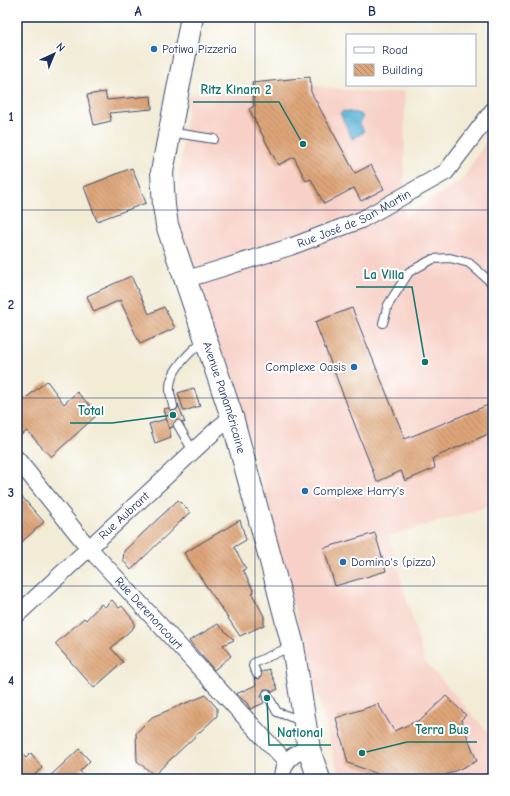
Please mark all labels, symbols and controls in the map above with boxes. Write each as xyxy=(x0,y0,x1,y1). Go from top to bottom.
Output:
text: A xyxy=(134,4,142,19)
text: B xyxy=(368,4,376,19)
north arrow xyxy=(34,34,74,74)
legend xyxy=(346,34,476,86)
text: N xyxy=(53,40,68,54)
place label: Potiwa Pizzeria xyxy=(162,42,237,56)
text: Road xyxy=(382,43,408,57)
marker: Potiwa Pizzeria xyxy=(149,44,159,54)
text: Building xyxy=(382,63,423,77)
callout: Ritz Kinam 2 xyxy=(193,77,279,102)
text: Ritz Kinam 2 xyxy=(201,82,271,97)
text: 1 xyxy=(8,109,14,124)
street label: Rue José de San Martin xyxy=(295,186,413,251)
callout: La Villa xyxy=(356,262,412,287)
text: La Villa xyxy=(364,267,404,282)
text: 2 xyxy=(8,297,14,312)
street label: Avenue Panaméricaine xyxy=(200,340,249,455)
place label: Complexe Oasis xyxy=(265,360,346,374)
marker: Complexe Oasis xyxy=(349,362,359,372)
callout: Total xyxy=(70,398,112,423)
text: Total xyxy=(78,403,104,418)
place label: Complexe Harry's xyxy=(313,484,404,498)
text: 3 xyxy=(8,485,14,500)
marker: Complexe Harry's xyxy=(300,486,310,496)
street label: Rue Aubrant xyxy=(96,488,152,542)
place label: Domino's (pizza) xyxy=(351,555,436,569)
marker: Domino's (pizza) xyxy=(338,557,348,567)
street label: Rue Derenoncourt xyxy=(112,574,186,653)
text: 4 xyxy=(8,673,14,688)
callout: Terra Bus xyxy=(407,717,477,742)
callout: National xyxy=(269,720,331,745)
text: Terra Bus xyxy=(415,722,469,737)
text: National xyxy=(277,725,323,740)

